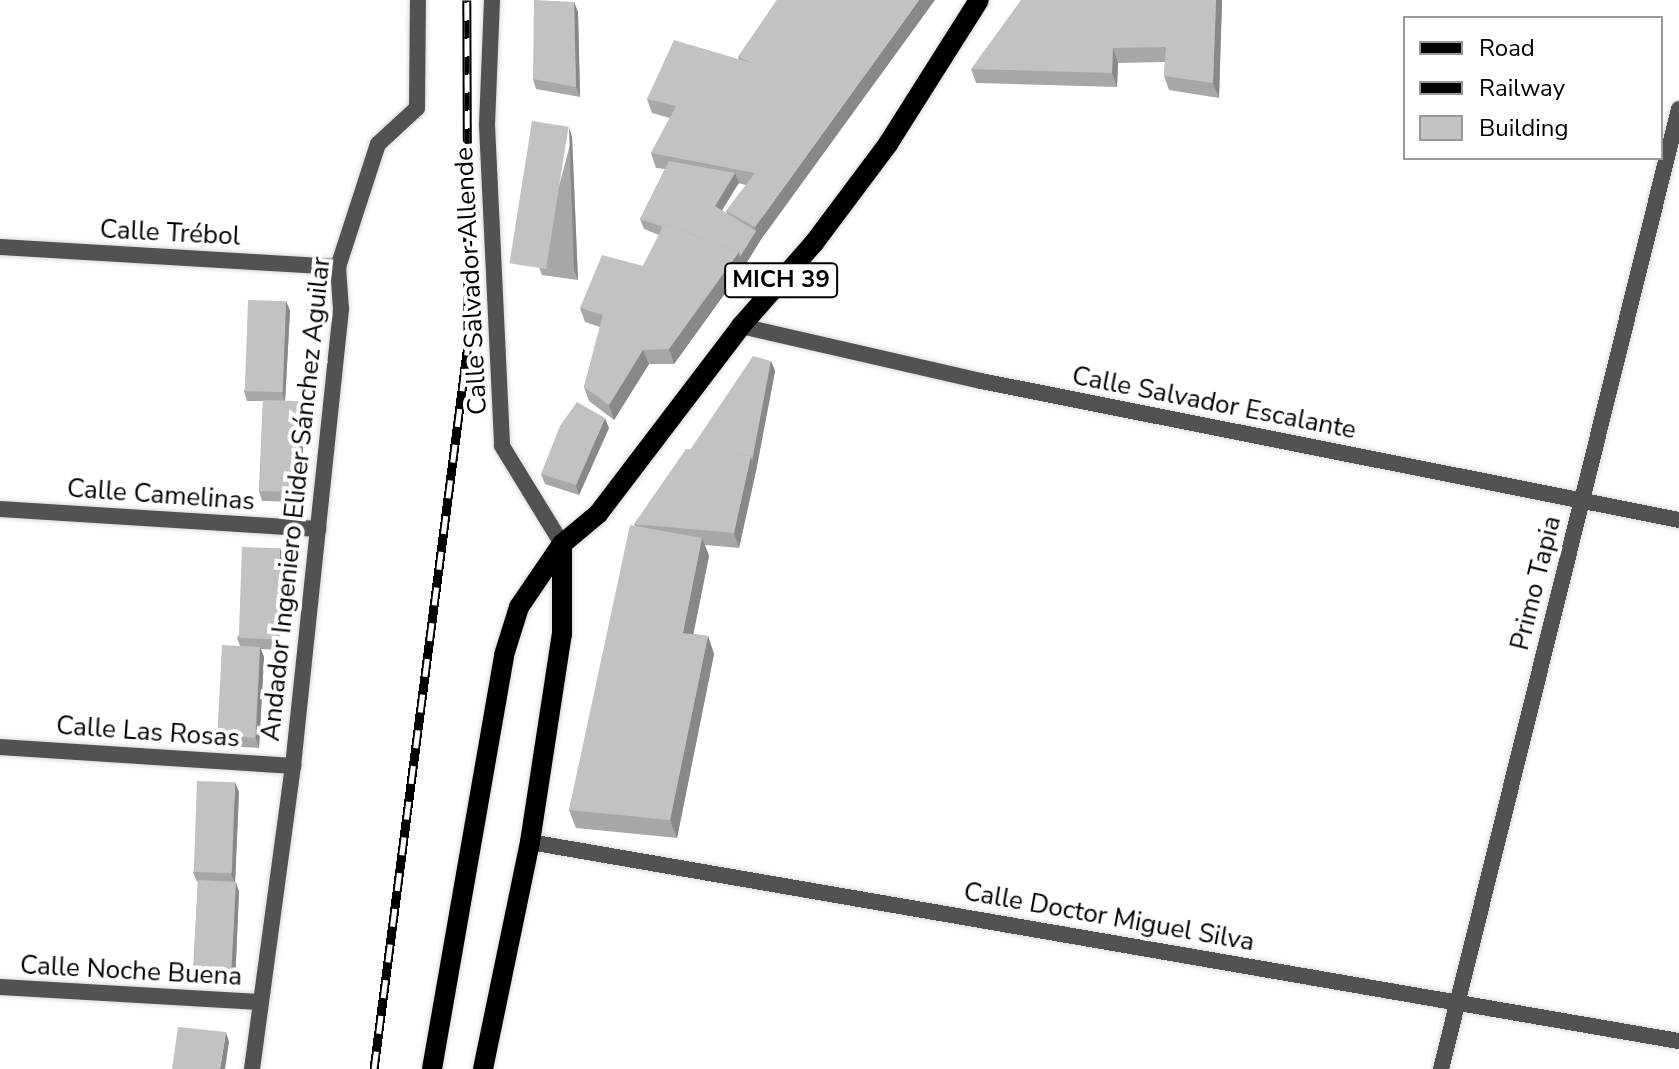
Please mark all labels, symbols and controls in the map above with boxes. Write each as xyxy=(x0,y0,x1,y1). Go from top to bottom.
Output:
legend xyxy=(1403,16,1663,160)
text: Road xyxy=(1479,32,1535,64)
text: Railway xyxy=(1479,72,1565,104)
text: Building xyxy=(1479,112,1569,144)
street label: Calle Salvador Allende xyxy=(448,146,494,416)
street label: Calle Trébol xyxy=(99,214,241,252)
street label: Andador Ingeniero Elider Sánchez Aguilar xyxy=(255,255,337,743)
road number: MICH 39 xyxy=(723,260,839,300)
street label: Calle Salvador Escalante xyxy=(1069,360,1359,446)
street label: Calle Camelinas xyxy=(66,473,256,517)
street label: Primo Tapia xyxy=(1504,513,1568,653)
street label: Calle Las Rosas xyxy=(55,710,241,754)
street label: Calle Doctor Miguel Silva xyxy=(961,876,1257,958)
street label: Calle Noche Buena xyxy=(19,950,243,992)

